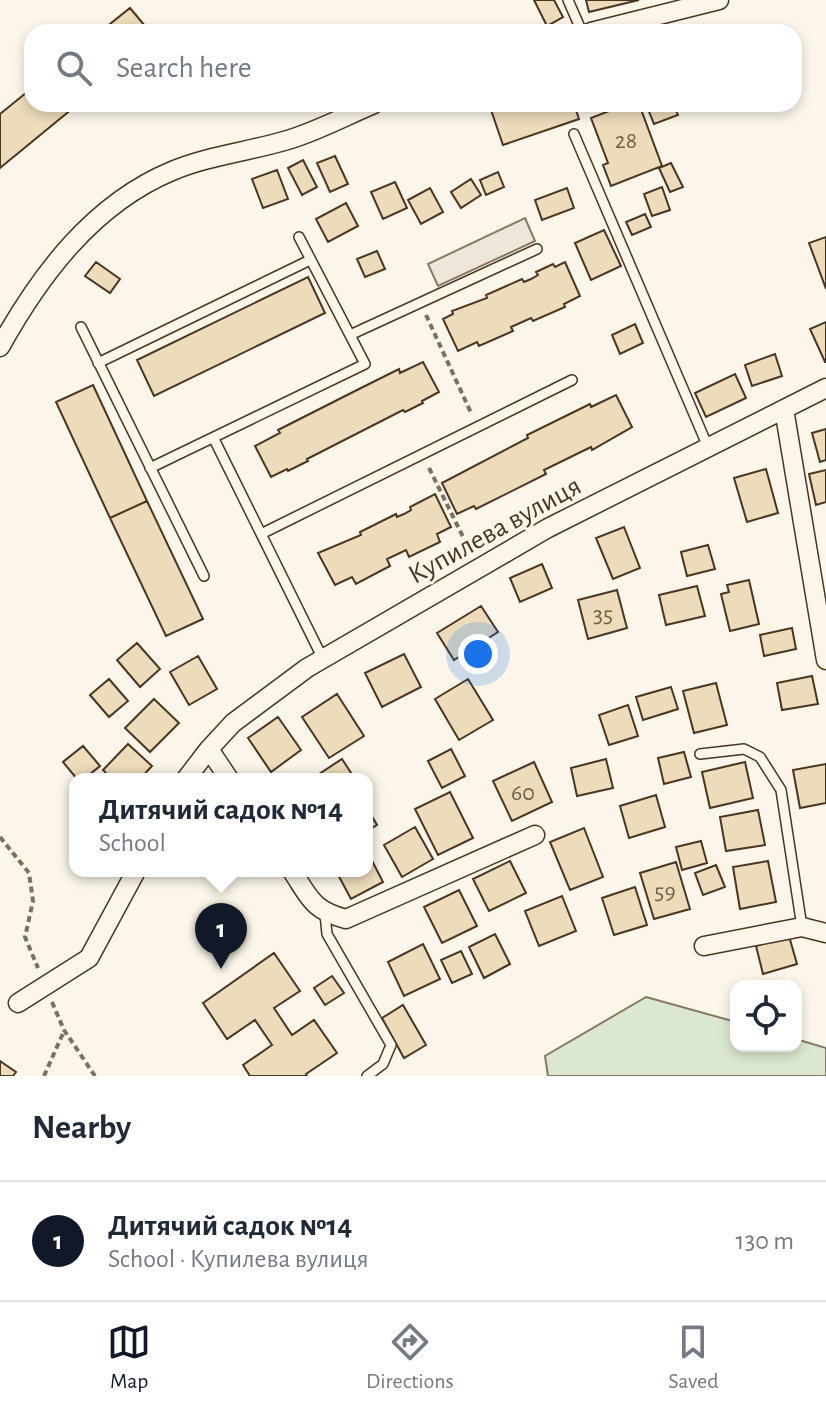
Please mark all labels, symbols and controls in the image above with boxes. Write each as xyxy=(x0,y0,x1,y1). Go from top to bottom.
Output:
search box xyxy=(24,24,802,112)
icon: search xyxy=(52,46,96,90)
text: Search here xyxy=(116,53,252,83)
house number: 28 xyxy=(615,129,637,153)
street label: Купилева вулиця xyxy=(404,472,586,590)
house number: 35 xyxy=(593,603,613,627)
your location xyxy=(458,634,498,674)
popup xyxy=(69,773,373,877)
house number: 60 xyxy=(511,781,535,805)
text: Дитячий садок №14 xyxy=(99,795,343,825)
text: School xyxy=(99,830,166,856)
house number: 59 xyxy=(654,880,676,904)
pin: 1 xyxy=(195,903,247,969)
map controls xyxy=(730,980,802,1052)
button: locate xyxy=(730,980,802,1052)
text: Nearby xyxy=(32,1111,131,1145)
text: Дитячий садок №14 xyxy=(108,1211,352,1241)
text: 1 xyxy=(53,1228,63,1254)
text: 130 m xyxy=(736,1228,794,1254)
text: School · Купилева вулиця xyxy=(108,1246,369,1272)
tab: Map xyxy=(107,1320,151,1394)
tab: Directions xyxy=(366,1320,454,1394)
tab: Saved xyxy=(668,1320,719,1394)

